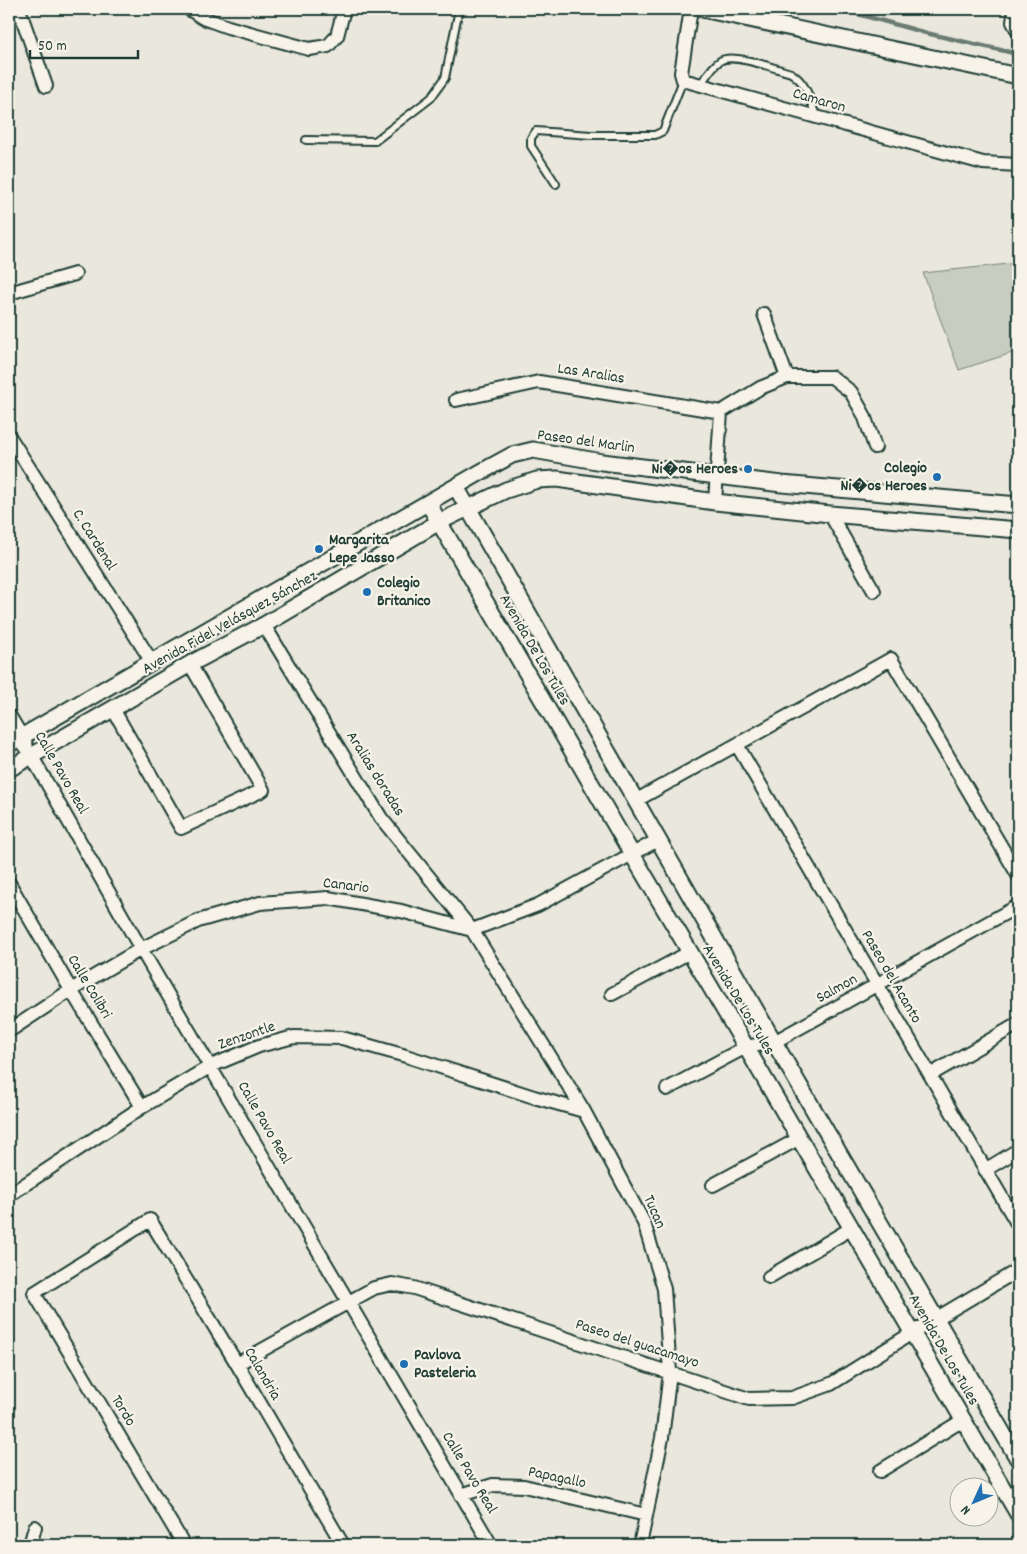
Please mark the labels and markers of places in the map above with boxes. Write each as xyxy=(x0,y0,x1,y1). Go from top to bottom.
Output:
place label: Colegio Ni�os Heroes xyxy=(841,457,927,498)
place label: Ni�os Heroes xyxy=(652,458,738,481)
marker: Ni�os Heroes xyxy=(742,463,754,475)
marker: Colegio Ni�os Heroes xyxy=(931,471,943,483)
place label: Margarita Lepe Jasso xyxy=(329,529,395,570)
marker: Margarita Lepe Jasso xyxy=(313,543,325,555)
place label: Colegio Britanico xyxy=(377,572,431,613)
marker: Colegio Britanico xyxy=(361,586,373,598)
place label: Pavlova Pasteleria xyxy=(414,1344,477,1385)
marker: Pavlova Pasteleria xyxy=(398,1358,410,1370)

